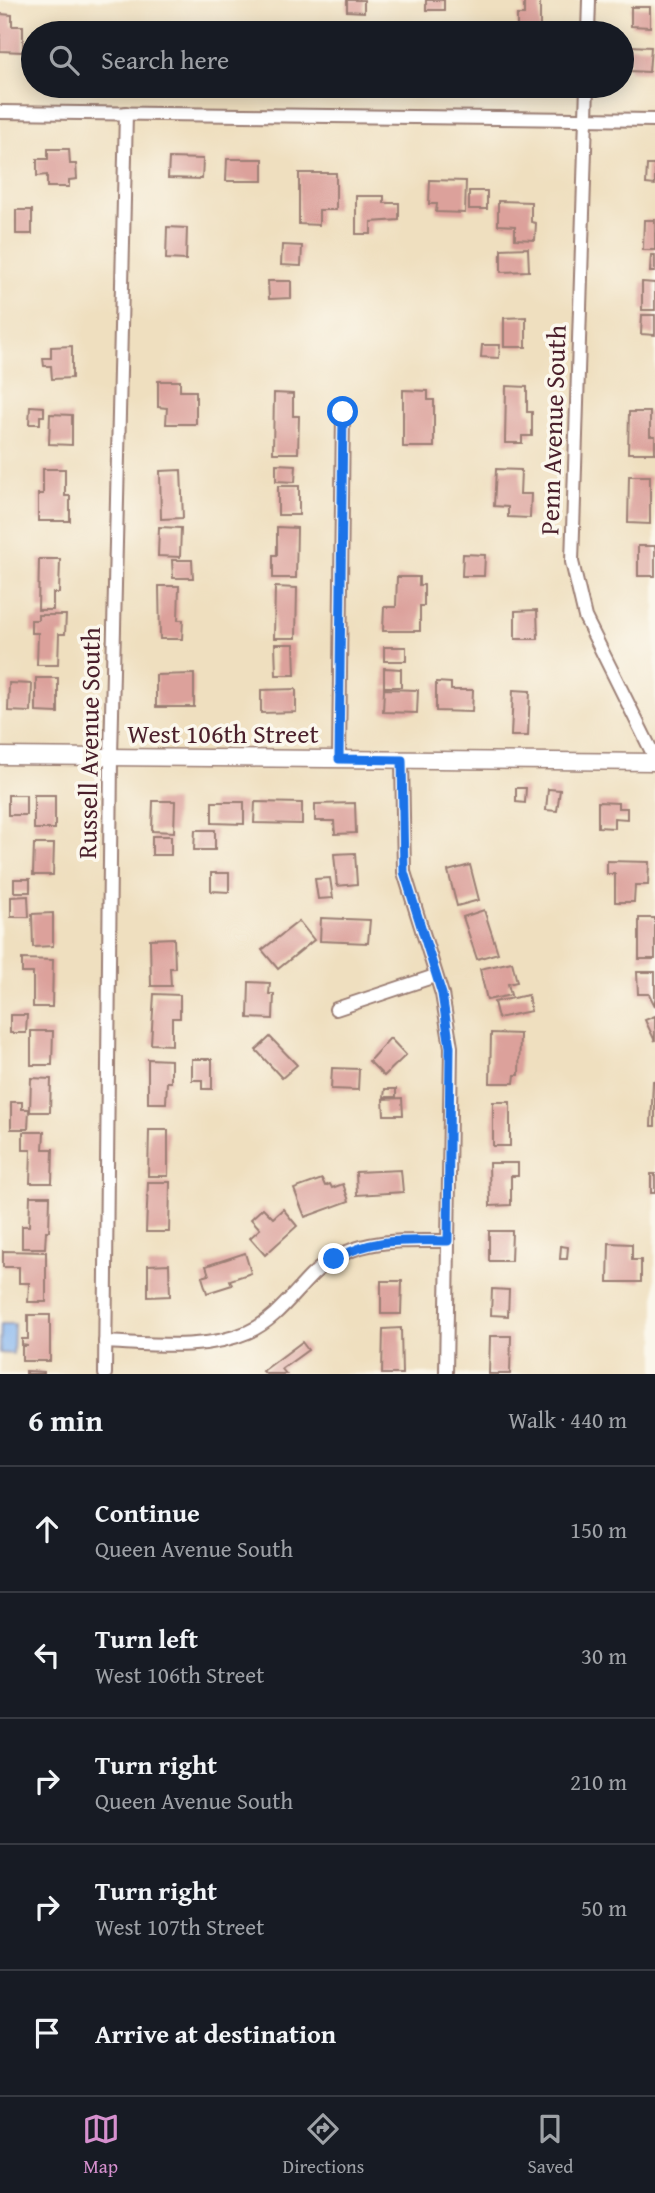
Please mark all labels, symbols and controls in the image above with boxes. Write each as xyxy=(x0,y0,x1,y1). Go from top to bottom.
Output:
search box xyxy=(21,21,634,98)
text: Search here xyxy=(101,40,229,79)
icon: search xyxy=(45,41,83,79)
street label: Penn Avenue South xyxy=(529,324,576,536)
route start xyxy=(327,396,358,427)
street label: Russell Avenue South xyxy=(67,626,110,859)
street label: West 106th Street xyxy=(127,714,319,753)
route end xyxy=(318,1243,349,1274)
text: 6 min xyxy=(28,1398,103,1442)
text: Walk · 440 m xyxy=(508,1403,627,1436)
text: Continue xyxy=(95,1493,200,1532)
icon: ahead xyxy=(28,1510,66,1548)
text: 150 m xyxy=(570,1513,627,1546)
text: Queen Avenue South xyxy=(95,1532,293,1565)
text: Turn left xyxy=(95,1619,198,1658)
icon: left xyxy=(28,1636,66,1674)
text: 30 m xyxy=(581,1639,627,1672)
text: West 106th Street xyxy=(95,1658,264,1691)
text: Turn right xyxy=(95,1745,217,1784)
icon: right xyxy=(28,1762,66,1800)
text: 210 m xyxy=(570,1765,627,1798)
text: Queen Avenue South xyxy=(95,1784,293,1817)
text: Turn right xyxy=(95,1871,217,1910)
icon: right xyxy=(28,1888,66,1926)
text: 50 m xyxy=(581,1891,627,1924)
text: West 107th Street xyxy=(95,1910,264,1943)
icon: arrive xyxy=(28,2014,66,2052)
text: Arrive at destination xyxy=(95,2014,336,2053)
tab: Map xyxy=(82,2110,120,2180)
tab: Directions xyxy=(283,2110,364,2180)
tab: Saved xyxy=(527,2110,573,2180)

